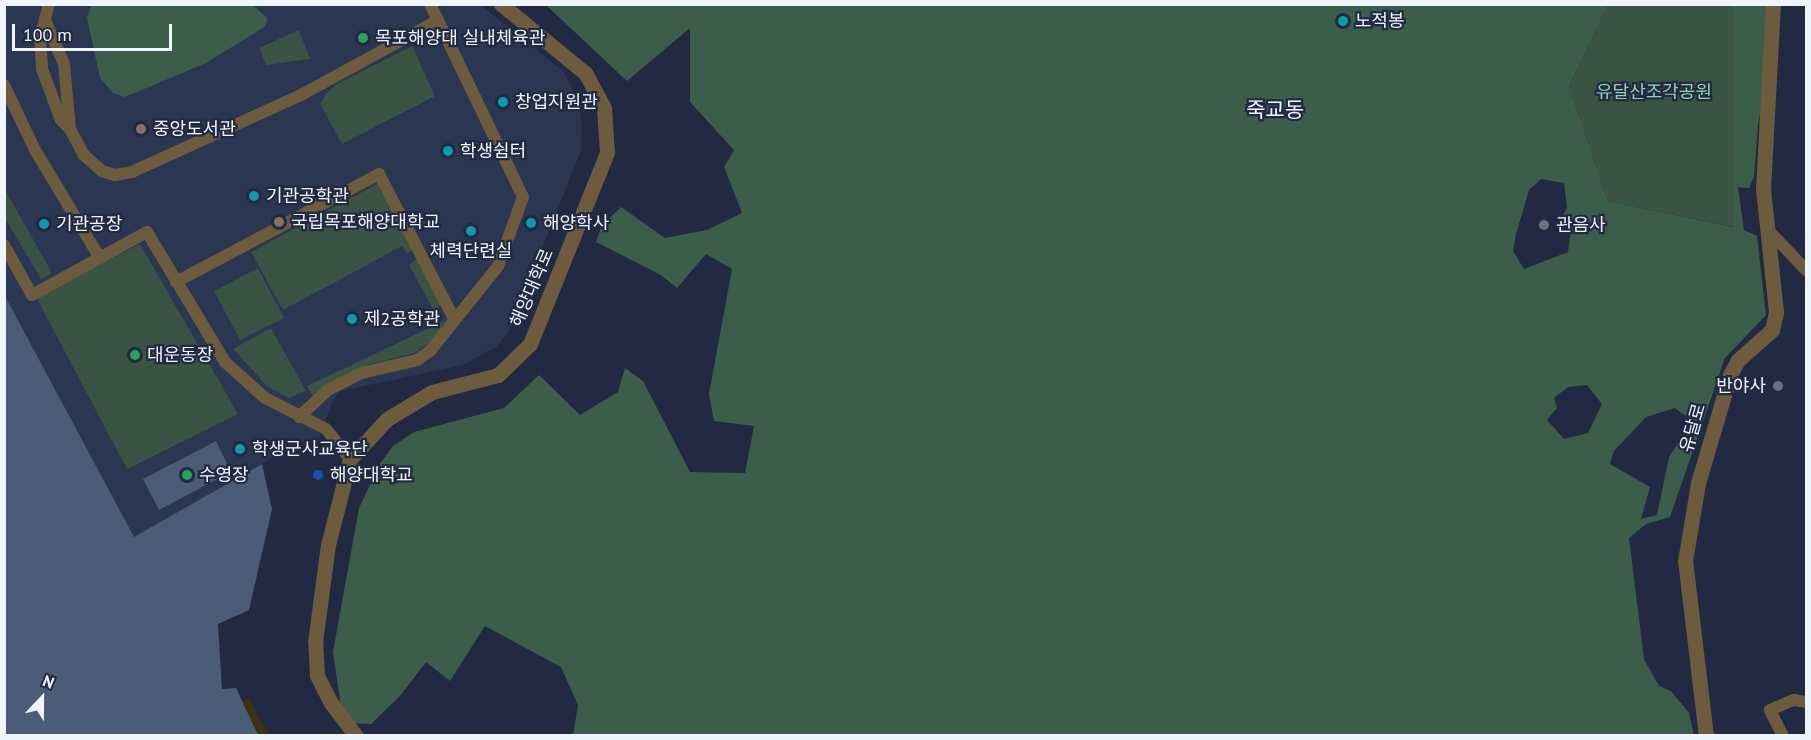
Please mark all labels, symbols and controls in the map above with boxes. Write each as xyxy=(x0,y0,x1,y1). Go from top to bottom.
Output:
place label: 노적봉 xyxy=(1355,10,1405,32)
scale bar xyxy=(15,12,176,50)
marker: 노적봉 xyxy=(1336,14,1350,28)
text: 100 m xyxy=(23,23,72,46)
place label: 목포해양대 실내체육관 xyxy=(375,27,545,49)
marker: 목포해양대 실내체육관 xyxy=(356,31,370,45)
park label: 유달산조각공원 xyxy=(1596,81,1712,103)
place label: 창업지원관 xyxy=(515,91,598,113)
marker: 창업지원관 xyxy=(496,95,510,109)
district label: 죽교동 xyxy=(1246,97,1304,123)
place label: 중앙도서관 xyxy=(153,118,236,140)
marker: 중앙도서관 xyxy=(134,122,148,136)
place label: 학생쉼터 xyxy=(460,140,526,162)
marker: 학생쉼터 xyxy=(441,144,455,158)
place label: 기관공학관 xyxy=(266,185,349,207)
marker: 기관공학관 xyxy=(247,189,261,203)
place label: 국립목포해양대학교 xyxy=(291,211,440,233)
place label: 해양학사 xyxy=(543,212,609,234)
place label: 기관공장 xyxy=(56,213,122,235)
place label: 관음사 xyxy=(1556,214,1606,236)
marker: 국립목포해양대학교 xyxy=(272,215,286,229)
marker: 해양학사 xyxy=(524,216,538,230)
marker: 기관공장 xyxy=(37,217,51,231)
marker: 관음사 xyxy=(1537,218,1551,232)
marker: 체력단련실 xyxy=(464,224,478,238)
place label: 체력단련실 xyxy=(430,240,512,262)
street label: 해양대학로 xyxy=(506,246,558,330)
place label: 제2공학관 xyxy=(364,308,440,330)
marker: 제2공학관 xyxy=(345,312,359,326)
place label: 대운동장 xyxy=(147,344,213,366)
marker: 대운동장 xyxy=(128,348,142,362)
place label: 반야사 xyxy=(1716,375,1766,397)
marker: 반야사 xyxy=(1771,379,1785,393)
street label: 유달로 xyxy=(1676,401,1710,455)
place label: 학생군사교육단 xyxy=(252,438,368,460)
marker: 학생군사교육단 xyxy=(233,442,247,456)
place label: 수영장 xyxy=(199,464,249,486)
place label: 해양대학교 xyxy=(330,464,413,486)
marker: 수영장 xyxy=(180,468,194,482)
marker: 해양대학교 xyxy=(311,468,325,482)
north arrow xyxy=(12,668,72,728)
text: N xyxy=(40,670,57,693)

